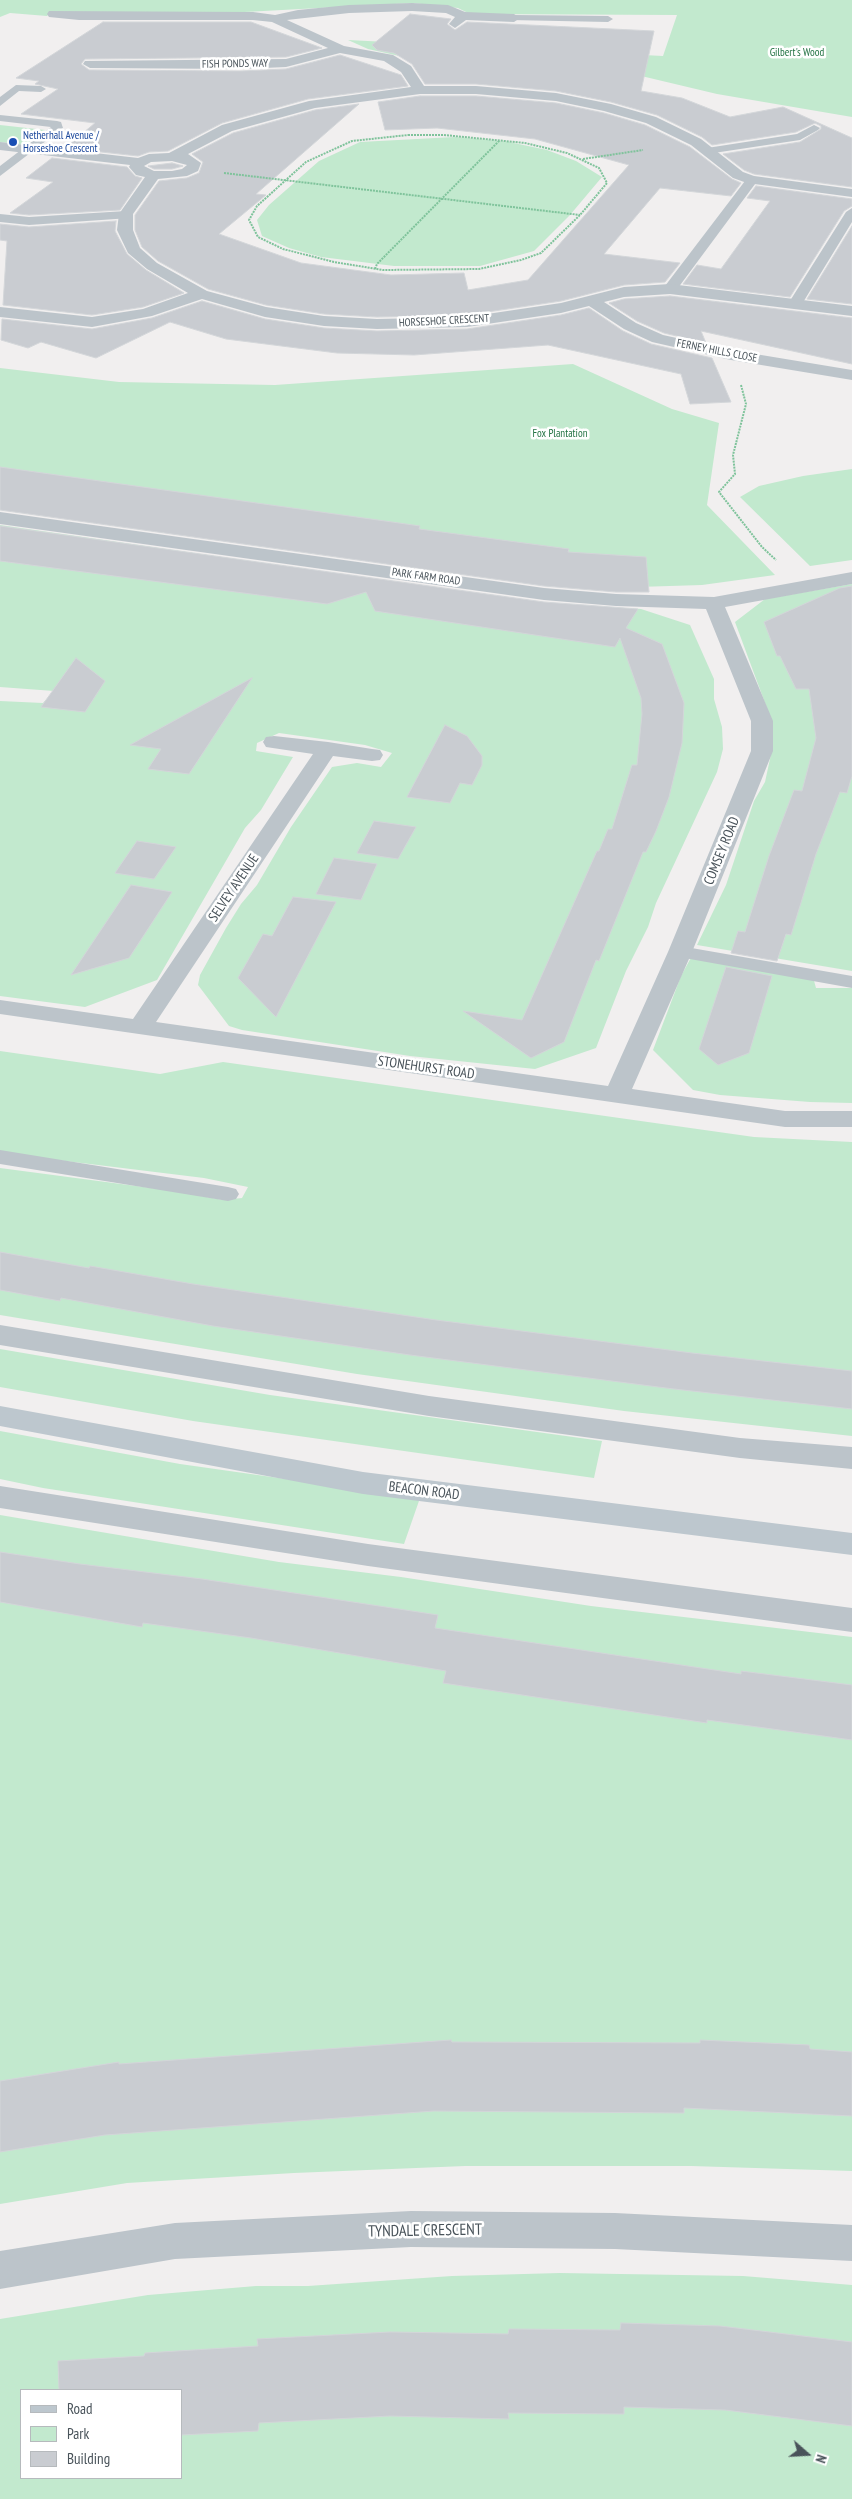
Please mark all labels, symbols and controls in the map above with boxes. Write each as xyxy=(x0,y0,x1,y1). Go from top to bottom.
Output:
park label: Gilbert's Wood xyxy=(770,46,824,60)
street label: FISH PONDS WAY xyxy=(202,57,268,71)
place label: Netherhall Avenue / Horseshoe Crescent xyxy=(23,129,99,155)
marker: Netherhall Avenue / Horseshoe Crescent xyxy=(7,136,19,148)
street label: HORSESHOE CRESCENT xyxy=(398,312,490,330)
street label: FERNEY HILLS CLOSE xyxy=(676,337,758,365)
park label: Fox Plantation xyxy=(532,427,588,441)
street label: PARK FARM ROAD xyxy=(391,566,461,588)
street label: COMSEY ROAD xyxy=(701,815,743,887)
street label: SELVEY AVENUE xyxy=(205,851,263,925)
street label: STONEHURST ROAD xyxy=(377,1053,475,1083)
street label: BEACON ROAD xyxy=(388,1478,460,1504)
street label: TYNDALE CRESCENT xyxy=(368,2220,482,2242)
legend xyxy=(20,2389,182,2479)
text: Road xyxy=(67,2399,93,2418)
text: Park xyxy=(67,2424,89,2443)
north arrow xyxy=(782,2429,832,2479)
text: Building xyxy=(67,2449,110,2468)
text: N xyxy=(811,2452,831,2465)

